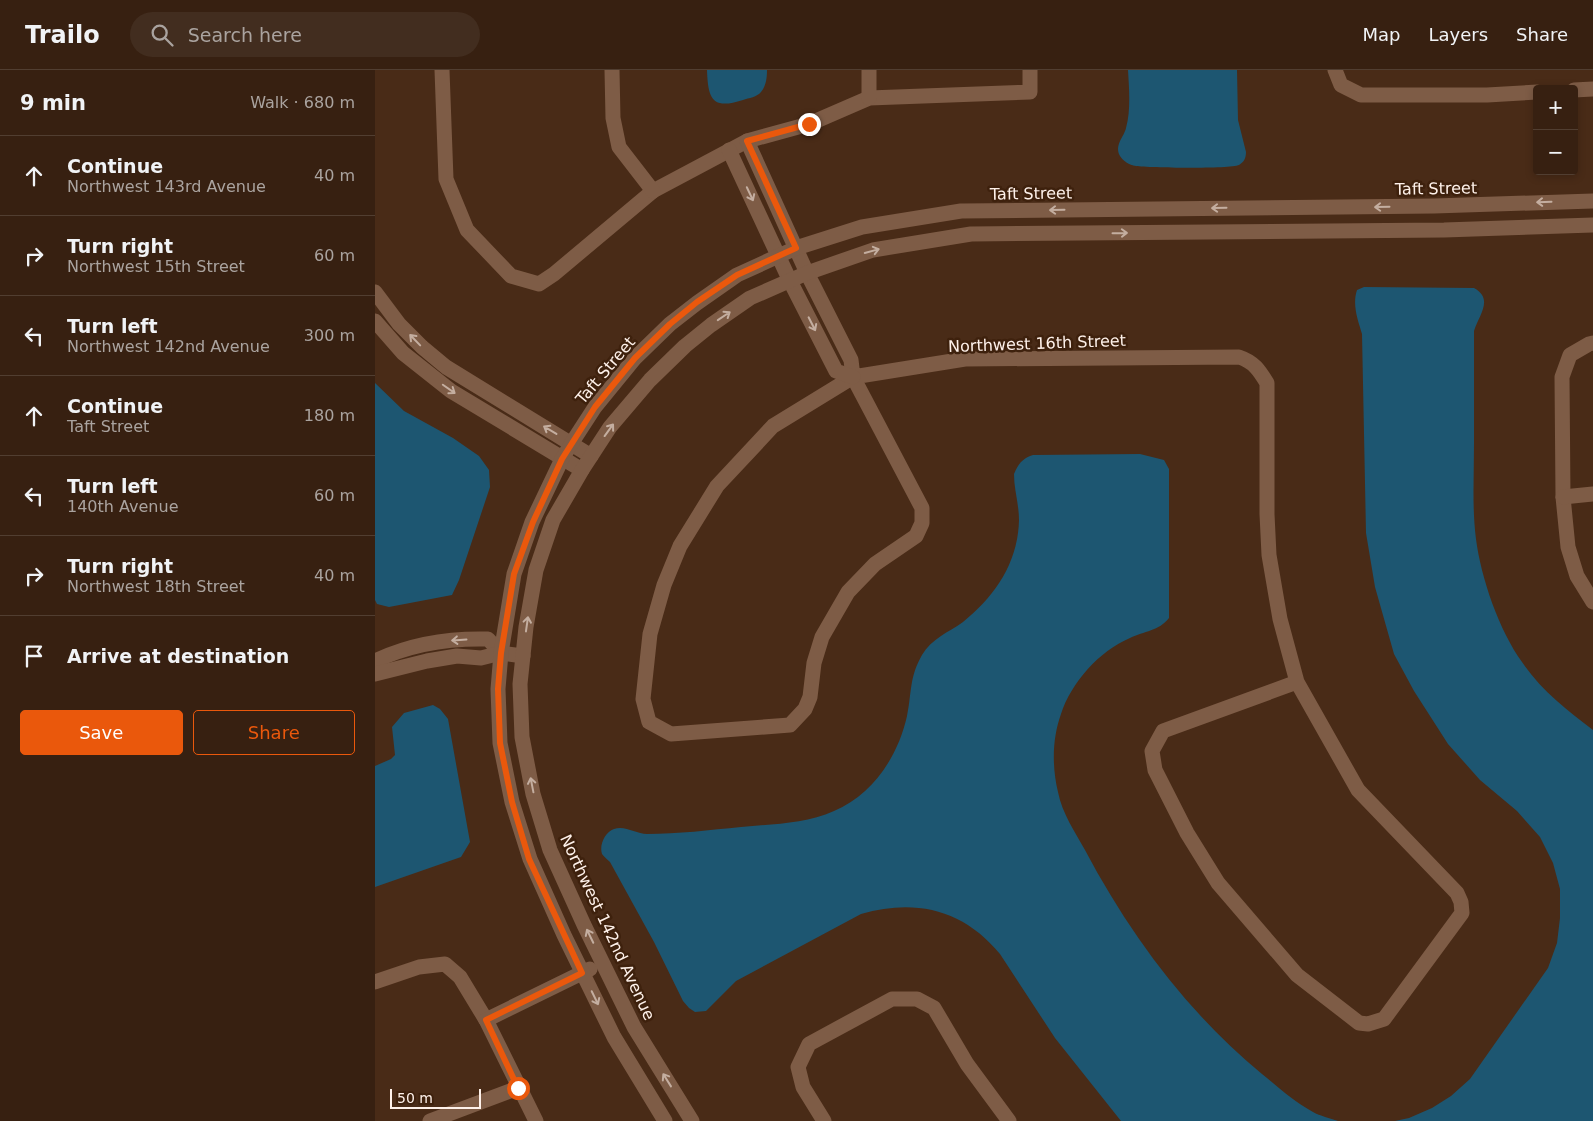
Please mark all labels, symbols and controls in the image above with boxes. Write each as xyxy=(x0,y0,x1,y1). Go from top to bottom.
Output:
search box xyxy=(130,12,480,57)
text: Trailo xyxy=(25,21,100,49)
icon: search xyxy=(148,21,176,49)
text: Search here xyxy=(188,24,302,46)
text: Map xyxy=(1362,24,1400,45)
text: Layers xyxy=(1428,24,1488,45)
text: Share xyxy=(1516,24,1568,45)
map controls xyxy=(1533,85,1578,175)
button: + xyxy=(1533,85,1578,130)
text: 9 min xyxy=(20,91,86,115)
text: Walk · 680 m xyxy=(250,93,355,112)
route end xyxy=(798,113,821,136)
button: − xyxy=(1533,130,1578,175)
text: Continue xyxy=(67,155,163,177)
icon: ahead xyxy=(20,162,48,190)
text: 40 m xyxy=(314,166,355,185)
text: Northwest 143rd Avenue xyxy=(67,177,266,196)
street label: Taft Street xyxy=(1394,178,1477,199)
street label: Taft Street xyxy=(989,183,1072,204)
one-way arrow xyxy=(745,186,755,201)
one-way arrow xyxy=(1537,198,1553,207)
one-way arrow xyxy=(1374,202,1390,212)
one-way arrow xyxy=(1212,203,1228,213)
one-way arrow xyxy=(1049,205,1066,215)
one-way arrow xyxy=(1112,228,1128,238)
text: Turn right xyxy=(67,235,173,257)
icon: right xyxy=(20,242,48,270)
text: 60 m xyxy=(314,246,355,265)
one-way arrow xyxy=(863,246,879,255)
text: Northwest 15th Street xyxy=(67,257,245,276)
one-way arrow xyxy=(716,311,730,321)
text: Turn left xyxy=(67,315,158,337)
one-way arrow xyxy=(808,316,817,331)
icon: left xyxy=(20,322,48,350)
text: 300 m xyxy=(304,326,355,345)
street label: Northwest 16th Street xyxy=(948,331,1126,356)
street label: Taft Street xyxy=(571,333,639,409)
one-way arrow xyxy=(409,334,422,346)
text: Northwest 142nd Avenue xyxy=(67,337,270,356)
one-way arrow xyxy=(442,384,456,394)
text: Continue xyxy=(67,395,163,417)
icon: ahead xyxy=(20,402,48,430)
text: 180 m xyxy=(304,406,355,425)
text: Taft Street xyxy=(67,417,149,436)
one-way arrow xyxy=(604,423,614,437)
one-way arrow xyxy=(543,425,557,435)
text: Turn left xyxy=(67,475,158,497)
icon: left xyxy=(20,482,48,510)
text: 60 m xyxy=(314,486,355,505)
text: 140th Avenue xyxy=(67,497,178,516)
text: Turn right xyxy=(67,555,173,577)
icon: right xyxy=(20,562,48,590)
text: 40 m xyxy=(314,566,355,585)
text: Northwest 18th Street xyxy=(67,577,245,596)
one-way arrow xyxy=(522,617,532,633)
one-way arrow xyxy=(451,635,467,644)
icon: arrive xyxy=(20,642,48,670)
text: Arrive at destination xyxy=(67,645,289,667)
button: Save xyxy=(20,710,183,755)
button: Share xyxy=(193,710,355,755)
one-way arrow xyxy=(526,778,536,794)
street label: Northwest 142nd Avenue xyxy=(556,831,659,1023)
one-way arrow xyxy=(585,929,595,944)
one-way arrow xyxy=(590,991,600,1006)
one-way arrow xyxy=(661,1073,671,1087)
route start xyxy=(507,1077,530,1100)
scale bar xyxy=(390,1086,481,1109)
text: 50 m xyxy=(397,1090,433,1106)

